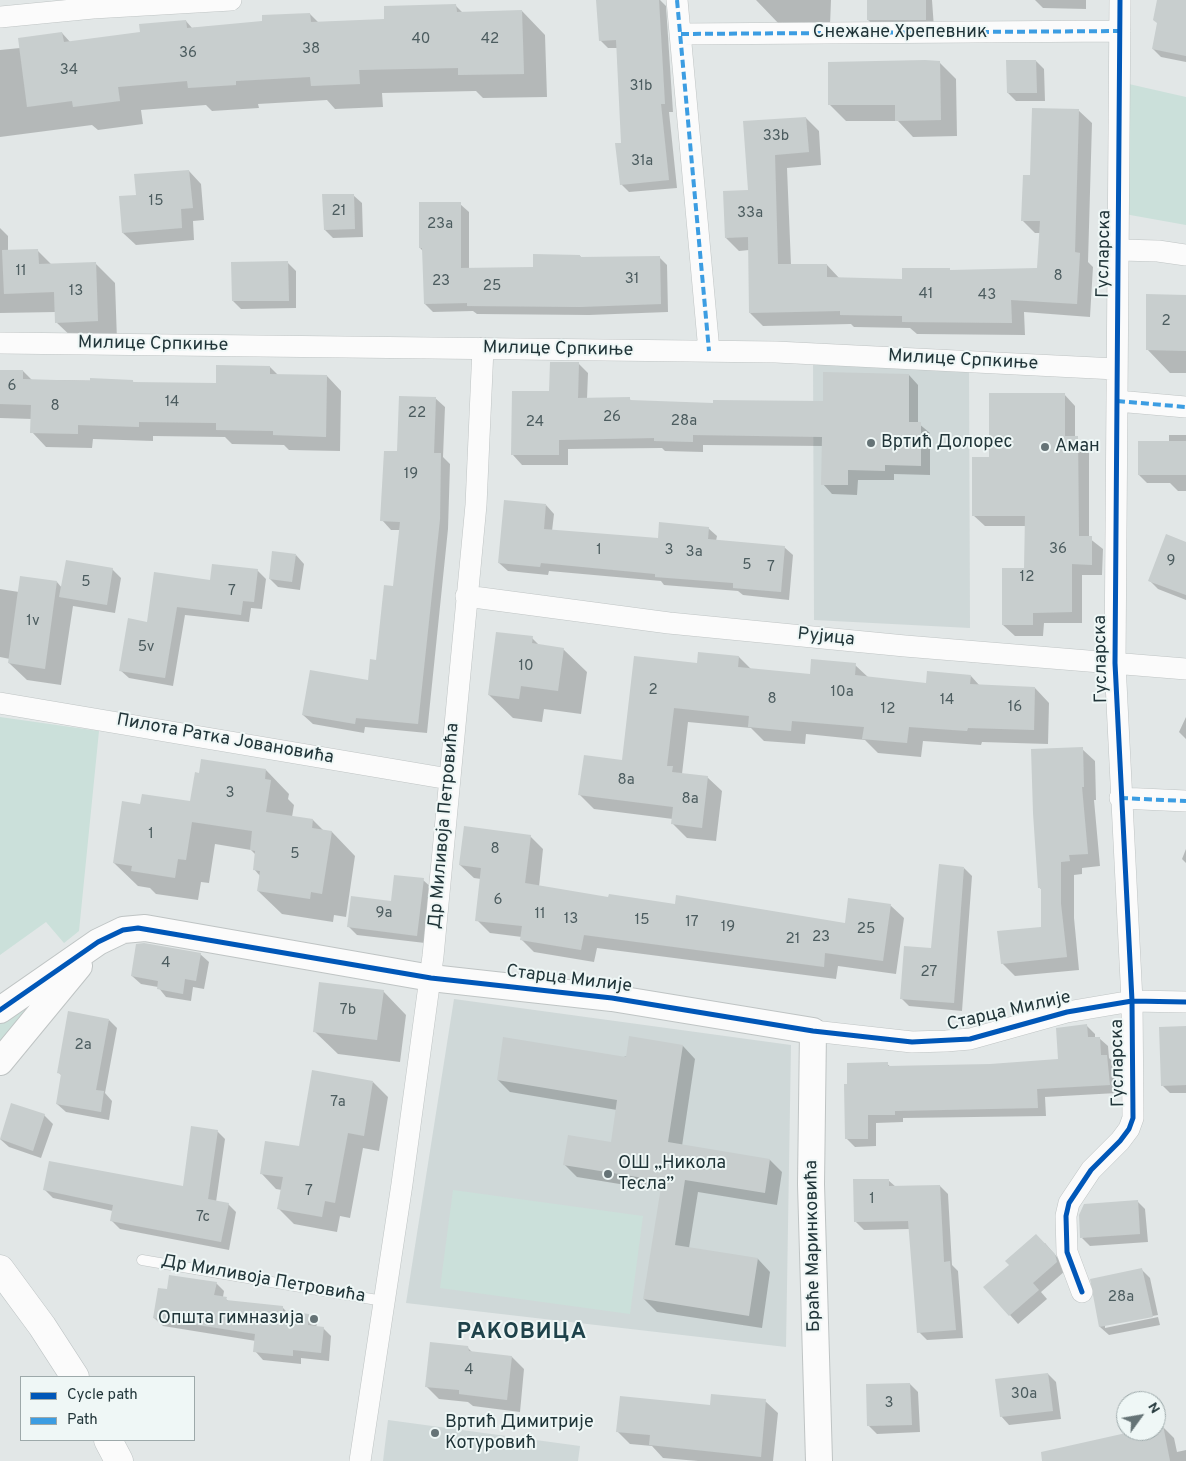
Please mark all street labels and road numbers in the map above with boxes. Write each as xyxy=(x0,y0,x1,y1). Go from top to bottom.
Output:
street label: Снежане Хрепевник xyxy=(813,22,987,44)
street label: Гусларска xyxy=(1093,210,1117,298)
street label: Милице Српкиње xyxy=(78,333,228,357)
street label: Милице Српкиње xyxy=(483,338,633,362)
street label: Милице Српкиње xyxy=(887,346,1039,376)
street label: Гусларска xyxy=(1090,615,1114,703)
street label: Рујица xyxy=(796,624,856,652)
street label: Пилота Ратка Јовановића xyxy=(115,710,335,770)
street label: Др Миливоја Петровића xyxy=(425,722,465,930)
street label: Старца Милије xyxy=(505,962,633,998)
street label: Старца Милије xyxy=(945,987,1073,1037)
street label: Гусларска xyxy=(1107,1019,1131,1107)
street label: Браће Маринковића xyxy=(802,1160,826,1332)
street label: Др Миливоја Петровића xyxy=(159,1251,367,1309)

